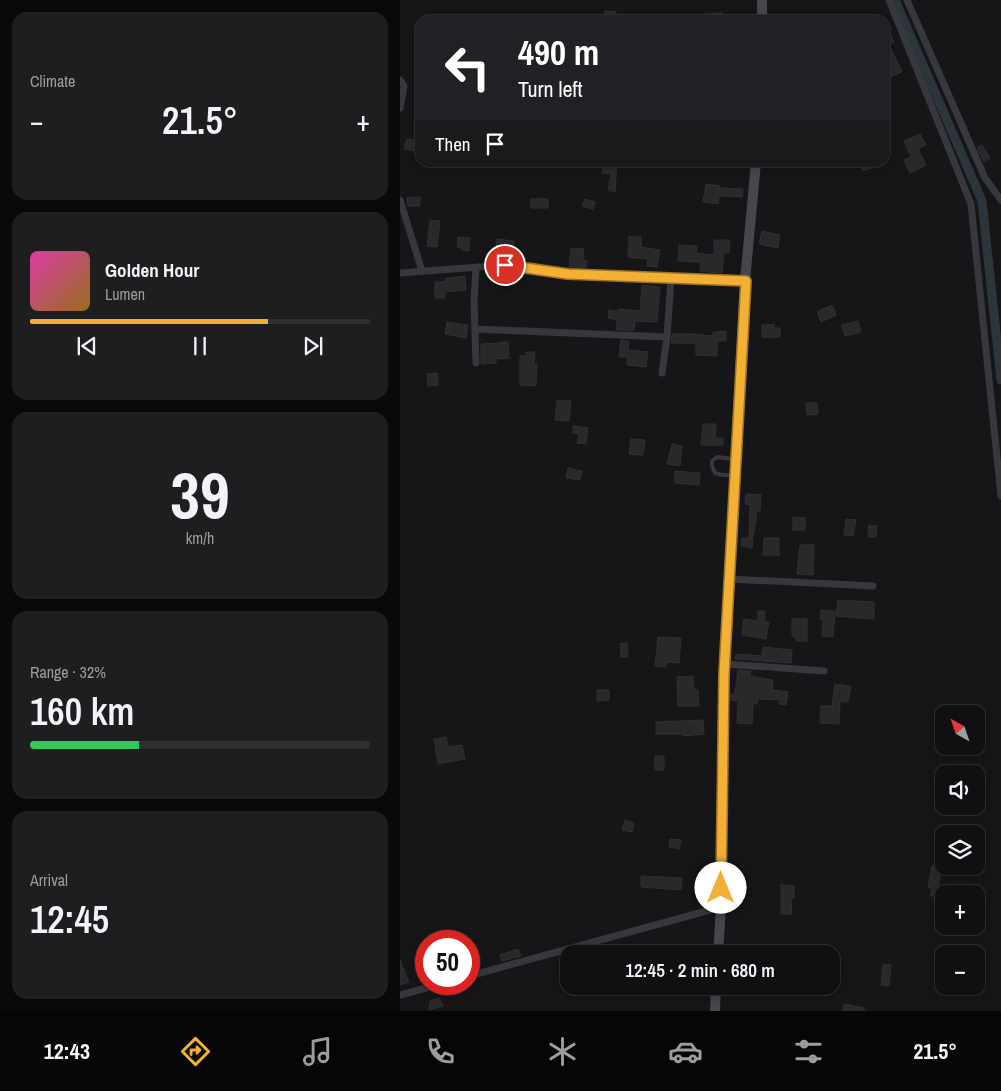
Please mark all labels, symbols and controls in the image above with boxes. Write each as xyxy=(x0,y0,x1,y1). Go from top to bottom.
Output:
text: 490 m xyxy=(518,29,599,76)
icon: left xyxy=(435,35,500,100)
text: Climate xyxy=(30,70,75,92)
text: Turn left xyxy=(518,74,583,104)
text: 21.5° xyxy=(162,95,238,146)
text: − xyxy=(30,102,43,140)
text: + xyxy=(357,102,370,140)
icon: arrive xyxy=(481,130,509,158)
text: Then xyxy=(435,131,471,157)
pin xyxy=(484,244,526,286)
icon: arrive xyxy=(491,251,519,279)
text: Golden Hour xyxy=(105,257,199,283)
text: Lumen xyxy=(105,283,145,305)
icon: previous xyxy=(73,332,101,360)
icon: pause xyxy=(186,332,214,360)
icon: next xyxy=(299,332,327,360)
text: 39 xyxy=(170,451,230,538)
text: km/h xyxy=(186,527,214,549)
text: Range · 32% xyxy=(30,661,106,683)
text: 160 km xyxy=(30,686,134,737)
north arrow xyxy=(935,705,985,755)
map controls xyxy=(935,705,985,995)
button: sound xyxy=(935,765,985,815)
button: layers xyxy=(935,825,985,875)
position arrow xyxy=(694,861,746,913)
text: Arrival xyxy=(30,869,68,891)
button: + xyxy=(935,885,985,935)
text: 12:45 xyxy=(30,894,109,945)
speed limit sign: 50 xyxy=(415,930,480,995)
button: − xyxy=(935,945,985,995)
text: 12:45 · 2 min · 680 m xyxy=(625,957,775,983)
icon: directions xyxy=(178,1034,213,1069)
icon: music xyxy=(300,1034,335,1069)
icon: phone xyxy=(423,1034,458,1069)
icon: climate xyxy=(545,1034,580,1069)
icon: car xyxy=(668,1034,703,1069)
icon: filters xyxy=(791,1034,826,1069)
text: 12:43 xyxy=(44,1036,90,1066)
text: 21.5° xyxy=(913,1036,957,1066)

